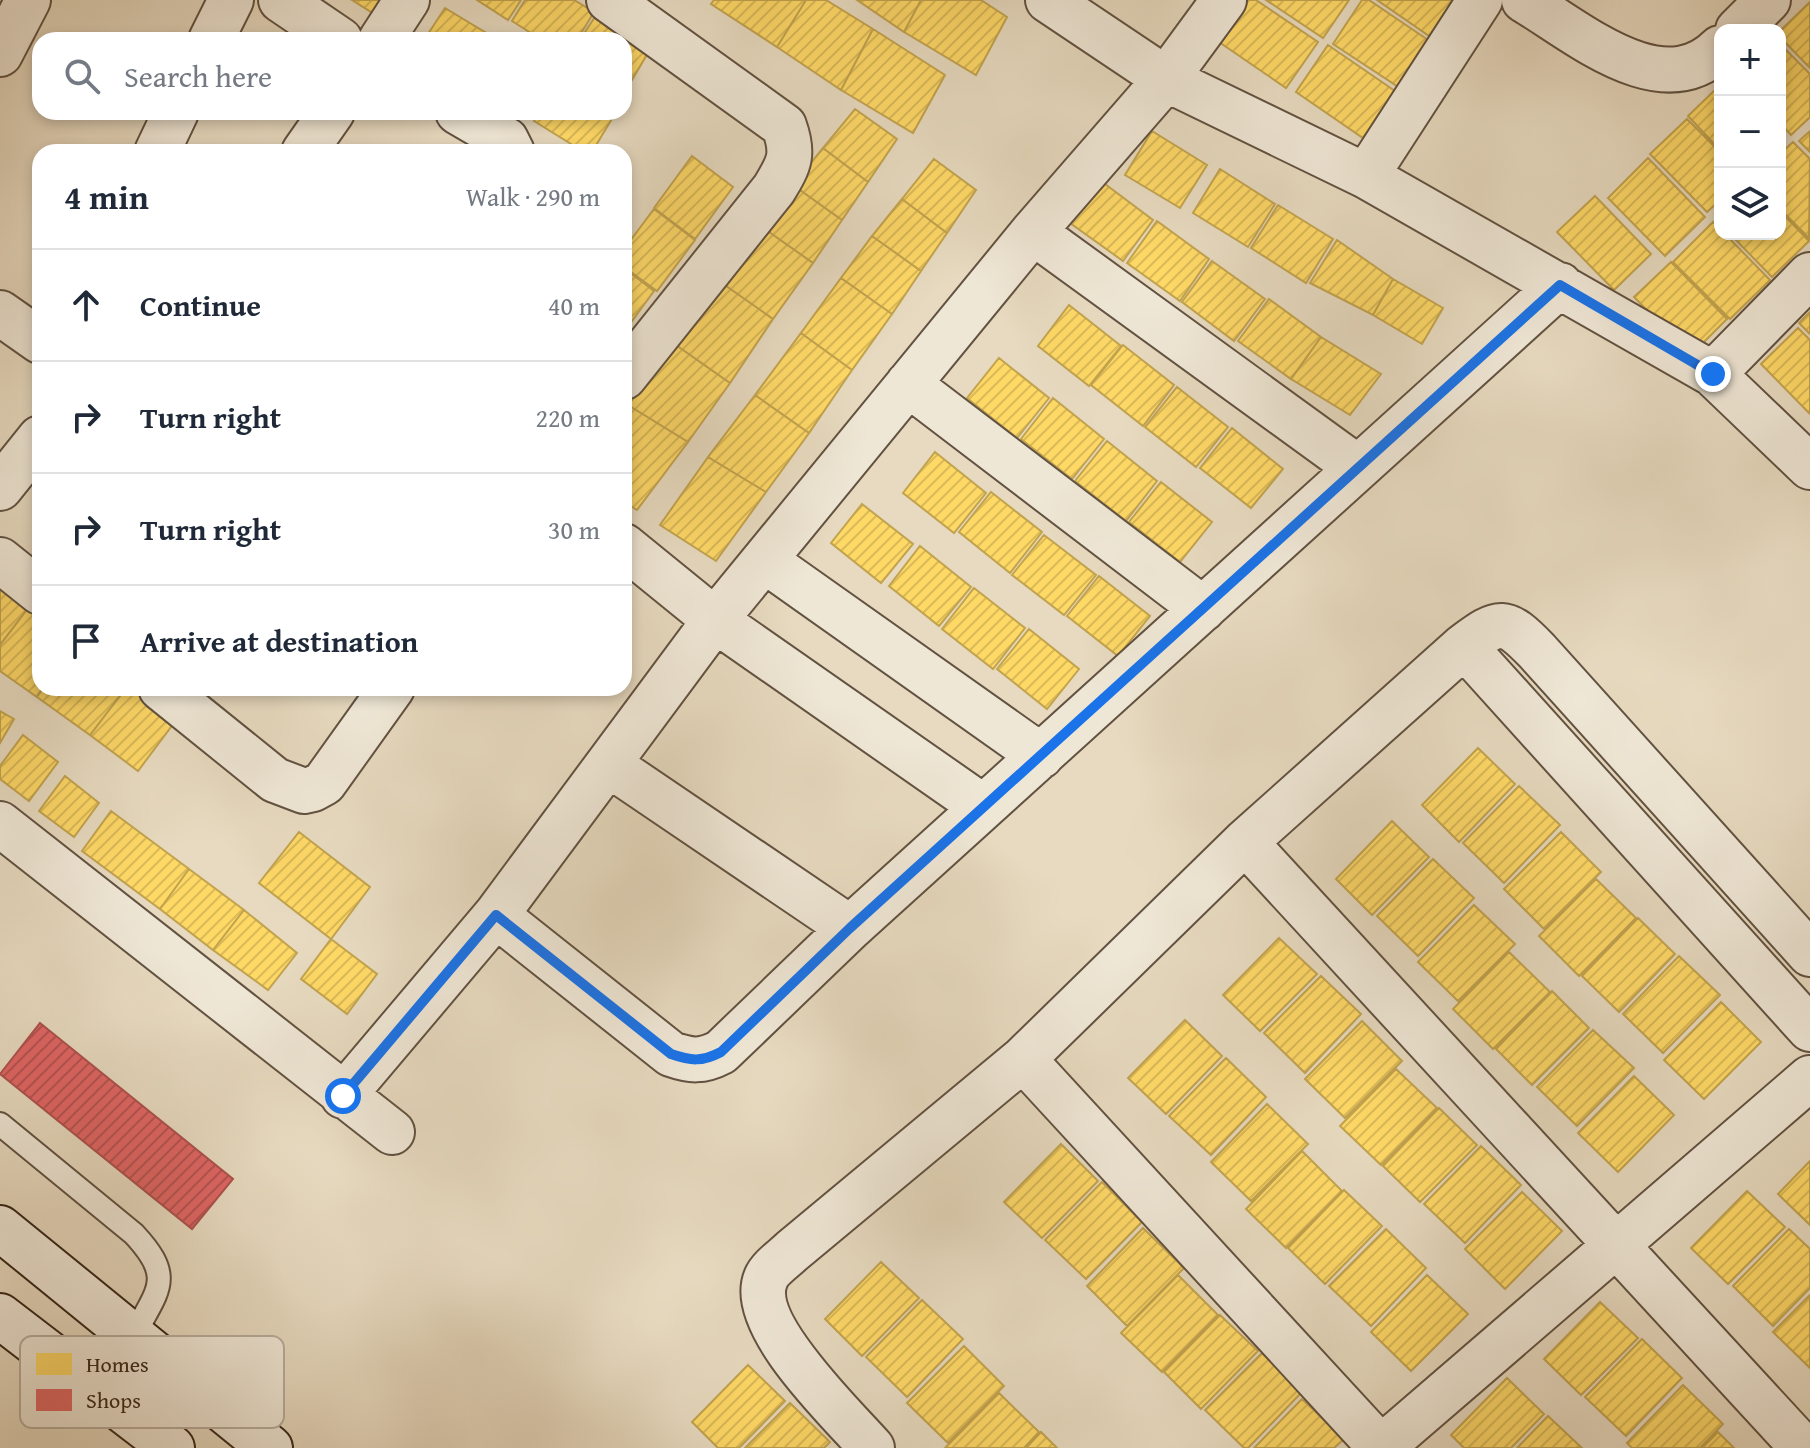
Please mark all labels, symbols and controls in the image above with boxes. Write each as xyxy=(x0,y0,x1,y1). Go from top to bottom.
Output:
map controls xyxy=(1714,24,1786,240)
button: + xyxy=(1714,24,1786,96)
search box xyxy=(32,32,632,120)
icon: search xyxy=(60,54,104,98)
text: Search here xyxy=(124,54,272,98)
button: − xyxy=(1714,96,1786,168)
button: layers xyxy=(1714,168,1786,240)
text: 4 min xyxy=(64,172,149,221)
text: Walk · 290 m xyxy=(466,177,600,216)
icon: ahead xyxy=(64,283,108,327)
text: Continue xyxy=(140,283,261,327)
text: 40 m xyxy=(548,286,600,325)
route end xyxy=(1695,356,1731,392)
icon: right xyxy=(64,395,108,439)
text: Turn right xyxy=(140,395,281,439)
text: 220 m xyxy=(535,398,600,437)
icon: right xyxy=(64,507,108,551)
text: Turn right xyxy=(140,507,281,551)
text: 30 m xyxy=(548,510,600,549)
icon: arrive xyxy=(64,619,108,663)
text: Arrive at destination xyxy=(140,619,418,663)
route start xyxy=(325,1078,361,1114)
legend xyxy=(20,1336,284,1428)
text: Homes xyxy=(86,1348,149,1380)
text: Shops xyxy=(86,1384,141,1416)

